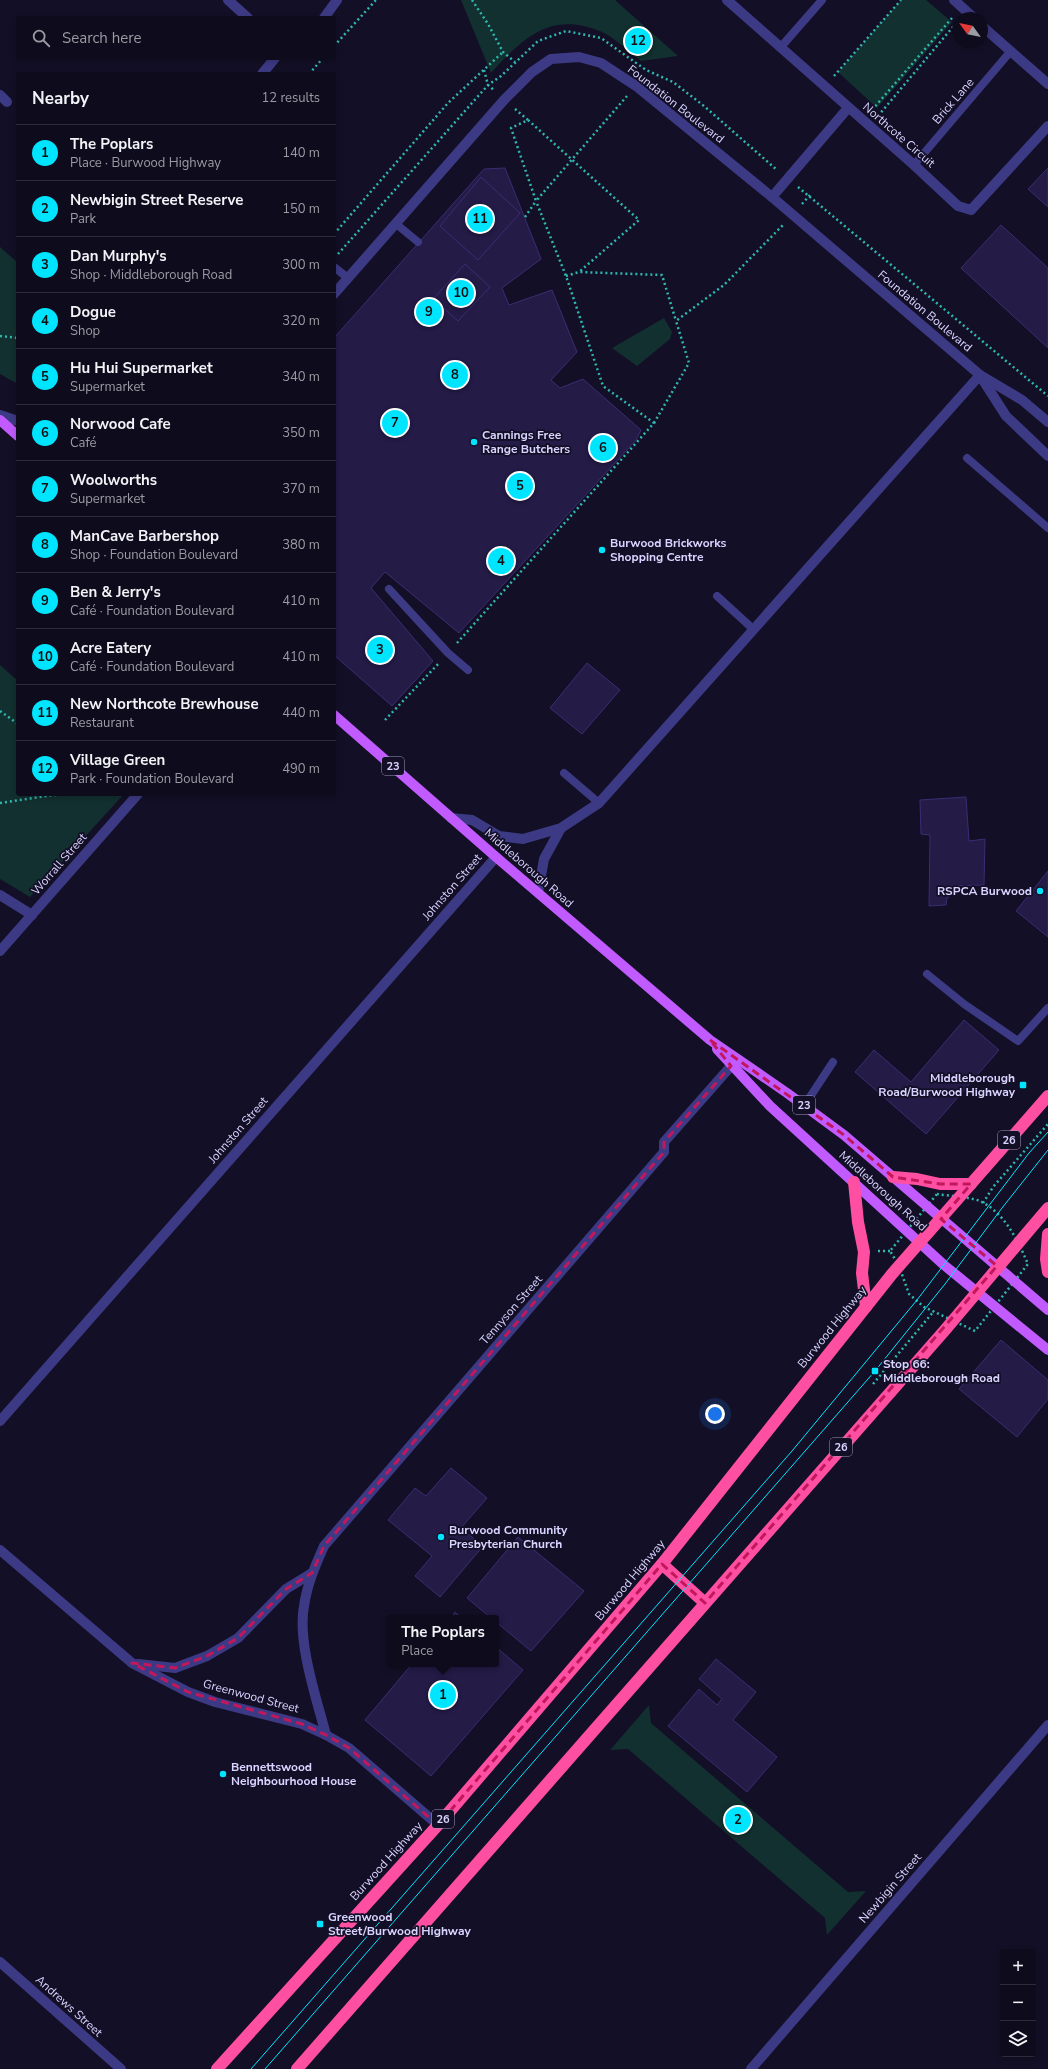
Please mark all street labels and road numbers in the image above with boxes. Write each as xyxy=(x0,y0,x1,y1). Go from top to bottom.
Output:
street label: Foundation Boulevard xyxy=(624,61,728,147)
street label: Brick Lane xyxy=(929,75,977,127)
street label: Northcote Circuit xyxy=(859,99,939,171)
street label: Foundation Boulevard xyxy=(874,267,976,355)
road number: 23 xyxy=(382,757,404,775)
street label: Middleborough Road xyxy=(481,825,577,911)
street label: Worrall Street xyxy=(28,829,91,898)
street label: Johnston Street xyxy=(418,850,486,924)
street label: Johnston Street xyxy=(204,1093,272,1167)
road number: 23 xyxy=(793,1096,815,1114)
road number: 26 xyxy=(998,1131,1020,1149)
street label: Middleborough Road xyxy=(836,1147,930,1235)
street label: Tennyson Street xyxy=(476,1271,546,1348)
street label: Burwood Highway xyxy=(794,1282,871,1371)
road number: 26 xyxy=(830,1438,852,1456)
street label: Burwood Highway xyxy=(591,1536,669,1624)
street label: Greenwood Street xyxy=(201,1676,301,1717)
road number: 26 xyxy=(432,1810,454,1828)
street label: Burwood Highway xyxy=(346,1817,426,1904)
street label: Newbigin Street xyxy=(855,1849,925,1926)
street label: Andrews Street xyxy=(32,1972,106,2041)

